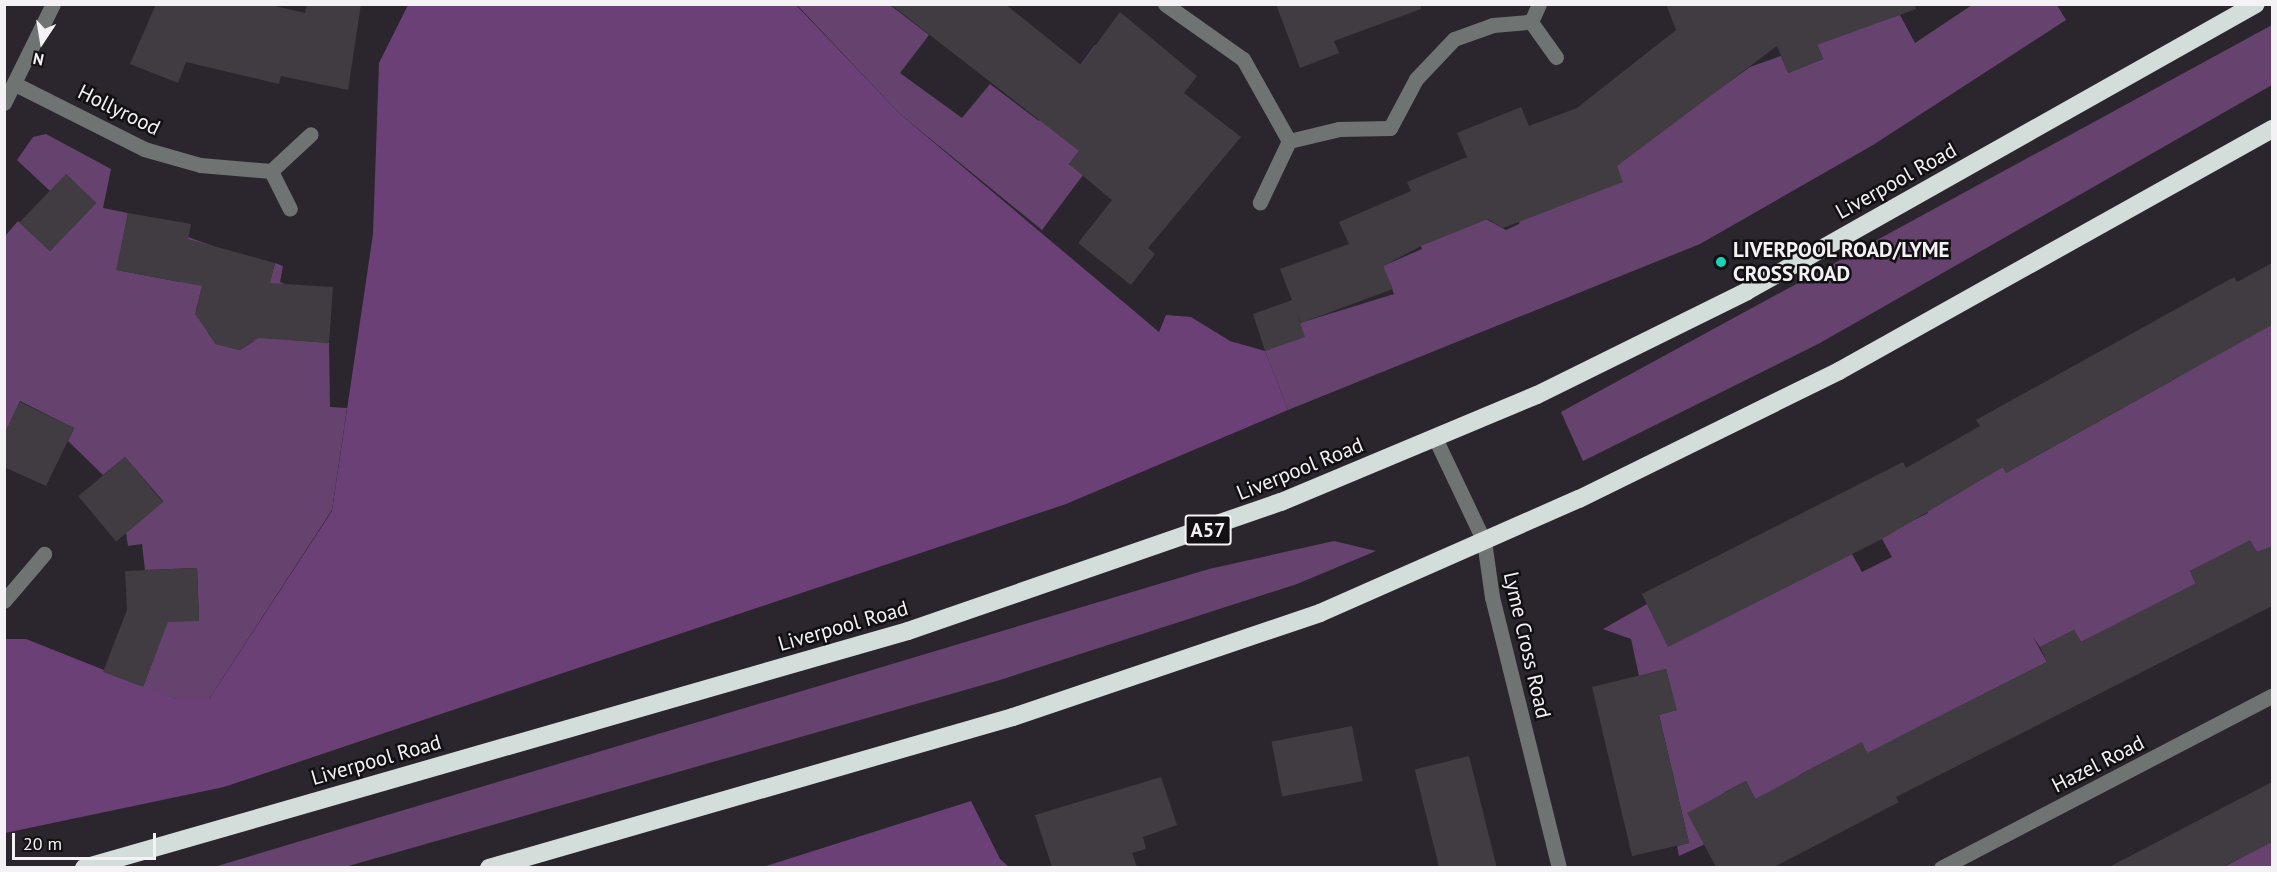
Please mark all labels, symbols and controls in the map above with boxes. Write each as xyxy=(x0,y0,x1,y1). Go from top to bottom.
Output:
north arrow xyxy=(12,12,72,72)
text: N xyxy=(31,49,45,70)
street label: Hollyrood xyxy=(74,79,164,141)
street label: Liverpool Road xyxy=(1831,137,1961,225)
place label: LIVERPOOL ROAD/LYME CROSS ROAD xyxy=(1733,237,1951,287)
marker: LIVERPOOL ROAD/LYME CROSS ROAD xyxy=(1714,255,1728,269)
street label: Liverpool Road xyxy=(1233,432,1367,506)
road number: A57 xyxy=(1184,513,1232,547)
street label: Lyme Cross Road xyxy=(1498,569,1556,721)
street label: Liverpool Road xyxy=(775,595,911,657)
street label: Liverpool Road xyxy=(308,729,444,791)
street label: Hazel Road xyxy=(2048,730,2148,798)
scale bar xyxy=(15,821,159,859)
text: 20 m xyxy=(23,832,62,855)

